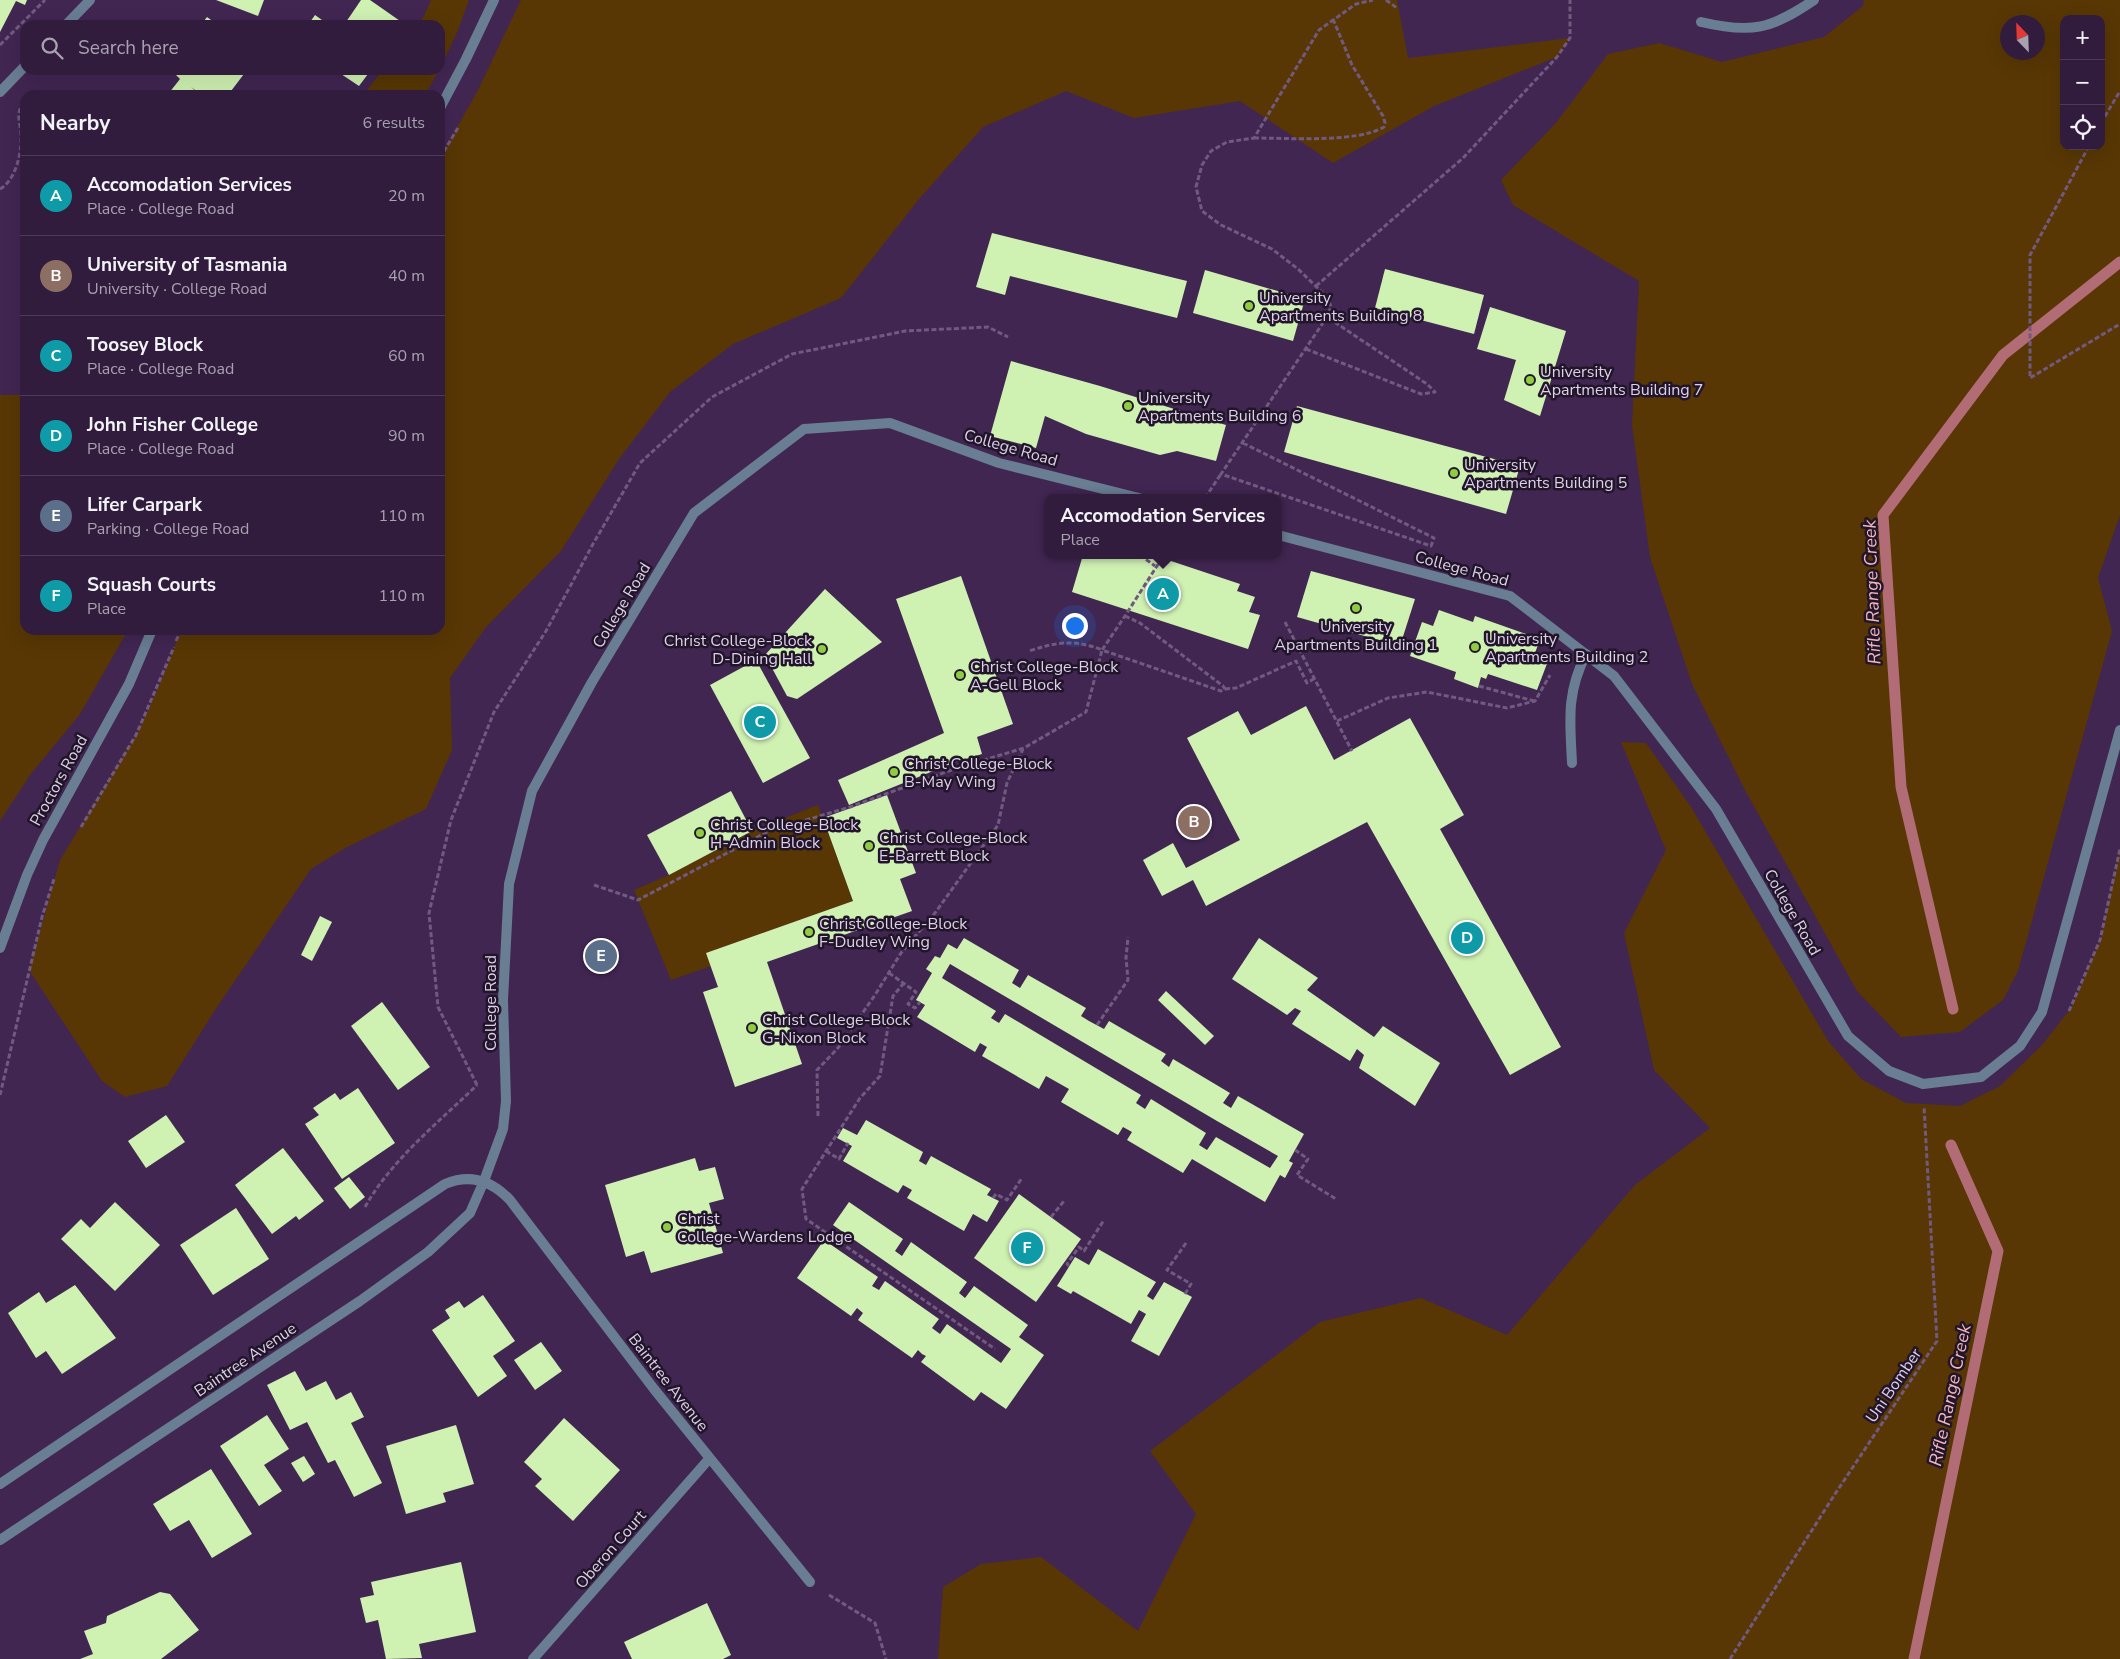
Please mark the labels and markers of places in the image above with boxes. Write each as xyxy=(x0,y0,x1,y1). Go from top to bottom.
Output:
place label: University Apartments Building 8 xyxy=(1259,287,1422,327)
marker: University Apartments Building 8 xyxy=(1243,300,1255,312)
place label: University Apartments Building 7 xyxy=(1540,361,1703,401)
marker: University Apartments Building 7 xyxy=(1524,374,1536,386)
place label: University Apartments Building 6 xyxy=(1138,387,1301,427)
marker: University Apartments Building 6 xyxy=(1122,400,1134,412)
place label: University Apartments Building 5 xyxy=(1464,454,1627,494)
marker: University Apartments Building 5 xyxy=(1448,467,1460,479)
pin: A xyxy=(1147,575,1179,613)
marker: University Apartments Building 1 xyxy=(1350,602,1362,614)
place label: University Apartments Building 1 xyxy=(1274,616,1438,656)
place label: University Apartments Building 2 xyxy=(1485,628,1648,668)
place label: Christ College-Block D-Dining Hall xyxy=(664,630,813,670)
marker: University Apartments Building 2 xyxy=(1469,641,1481,653)
marker: Christ College-Block D-Dining Hall xyxy=(816,643,828,655)
place label: Christ College-Block A-Gell Block xyxy=(970,656,1119,696)
marker: Christ College-Block A-Gell Block xyxy=(954,669,966,681)
pin: C xyxy=(744,703,776,741)
place label: Christ College-Block B-May Wing xyxy=(904,753,1053,793)
marker: Christ College-Block B-May Wing xyxy=(888,766,900,778)
pin: B xyxy=(1178,803,1210,841)
place label: Christ College-Block H-Admin Block xyxy=(710,814,859,854)
marker: Christ College-Block H-Admin Block xyxy=(694,827,706,839)
place label: Christ College-Block E-Barrett Block xyxy=(879,827,1028,867)
marker: Christ College-Block E-Barrett Block xyxy=(863,840,875,852)
place label: Christ College-Block F-Dudley Wing xyxy=(819,913,968,953)
pin: D xyxy=(1451,919,1483,957)
marker: Christ College-Block F-Dudley Wing xyxy=(803,926,815,938)
pin: E xyxy=(585,937,617,975)
place label: Christ College-Block G-Nixon Block xyxy=(762,1009,911,1049)
marker: Christ College-Block G-Nixon Block xyxy=(746,1022,758,1034)
place label: Christ College-Wardens Lodge xyxy=(677,1208,852,1248)
marker: Christ College-Wardens Lodge xyxy=(661,1221,673,1233)
pin: F xyxy=(1011,1229,1043,1267)

